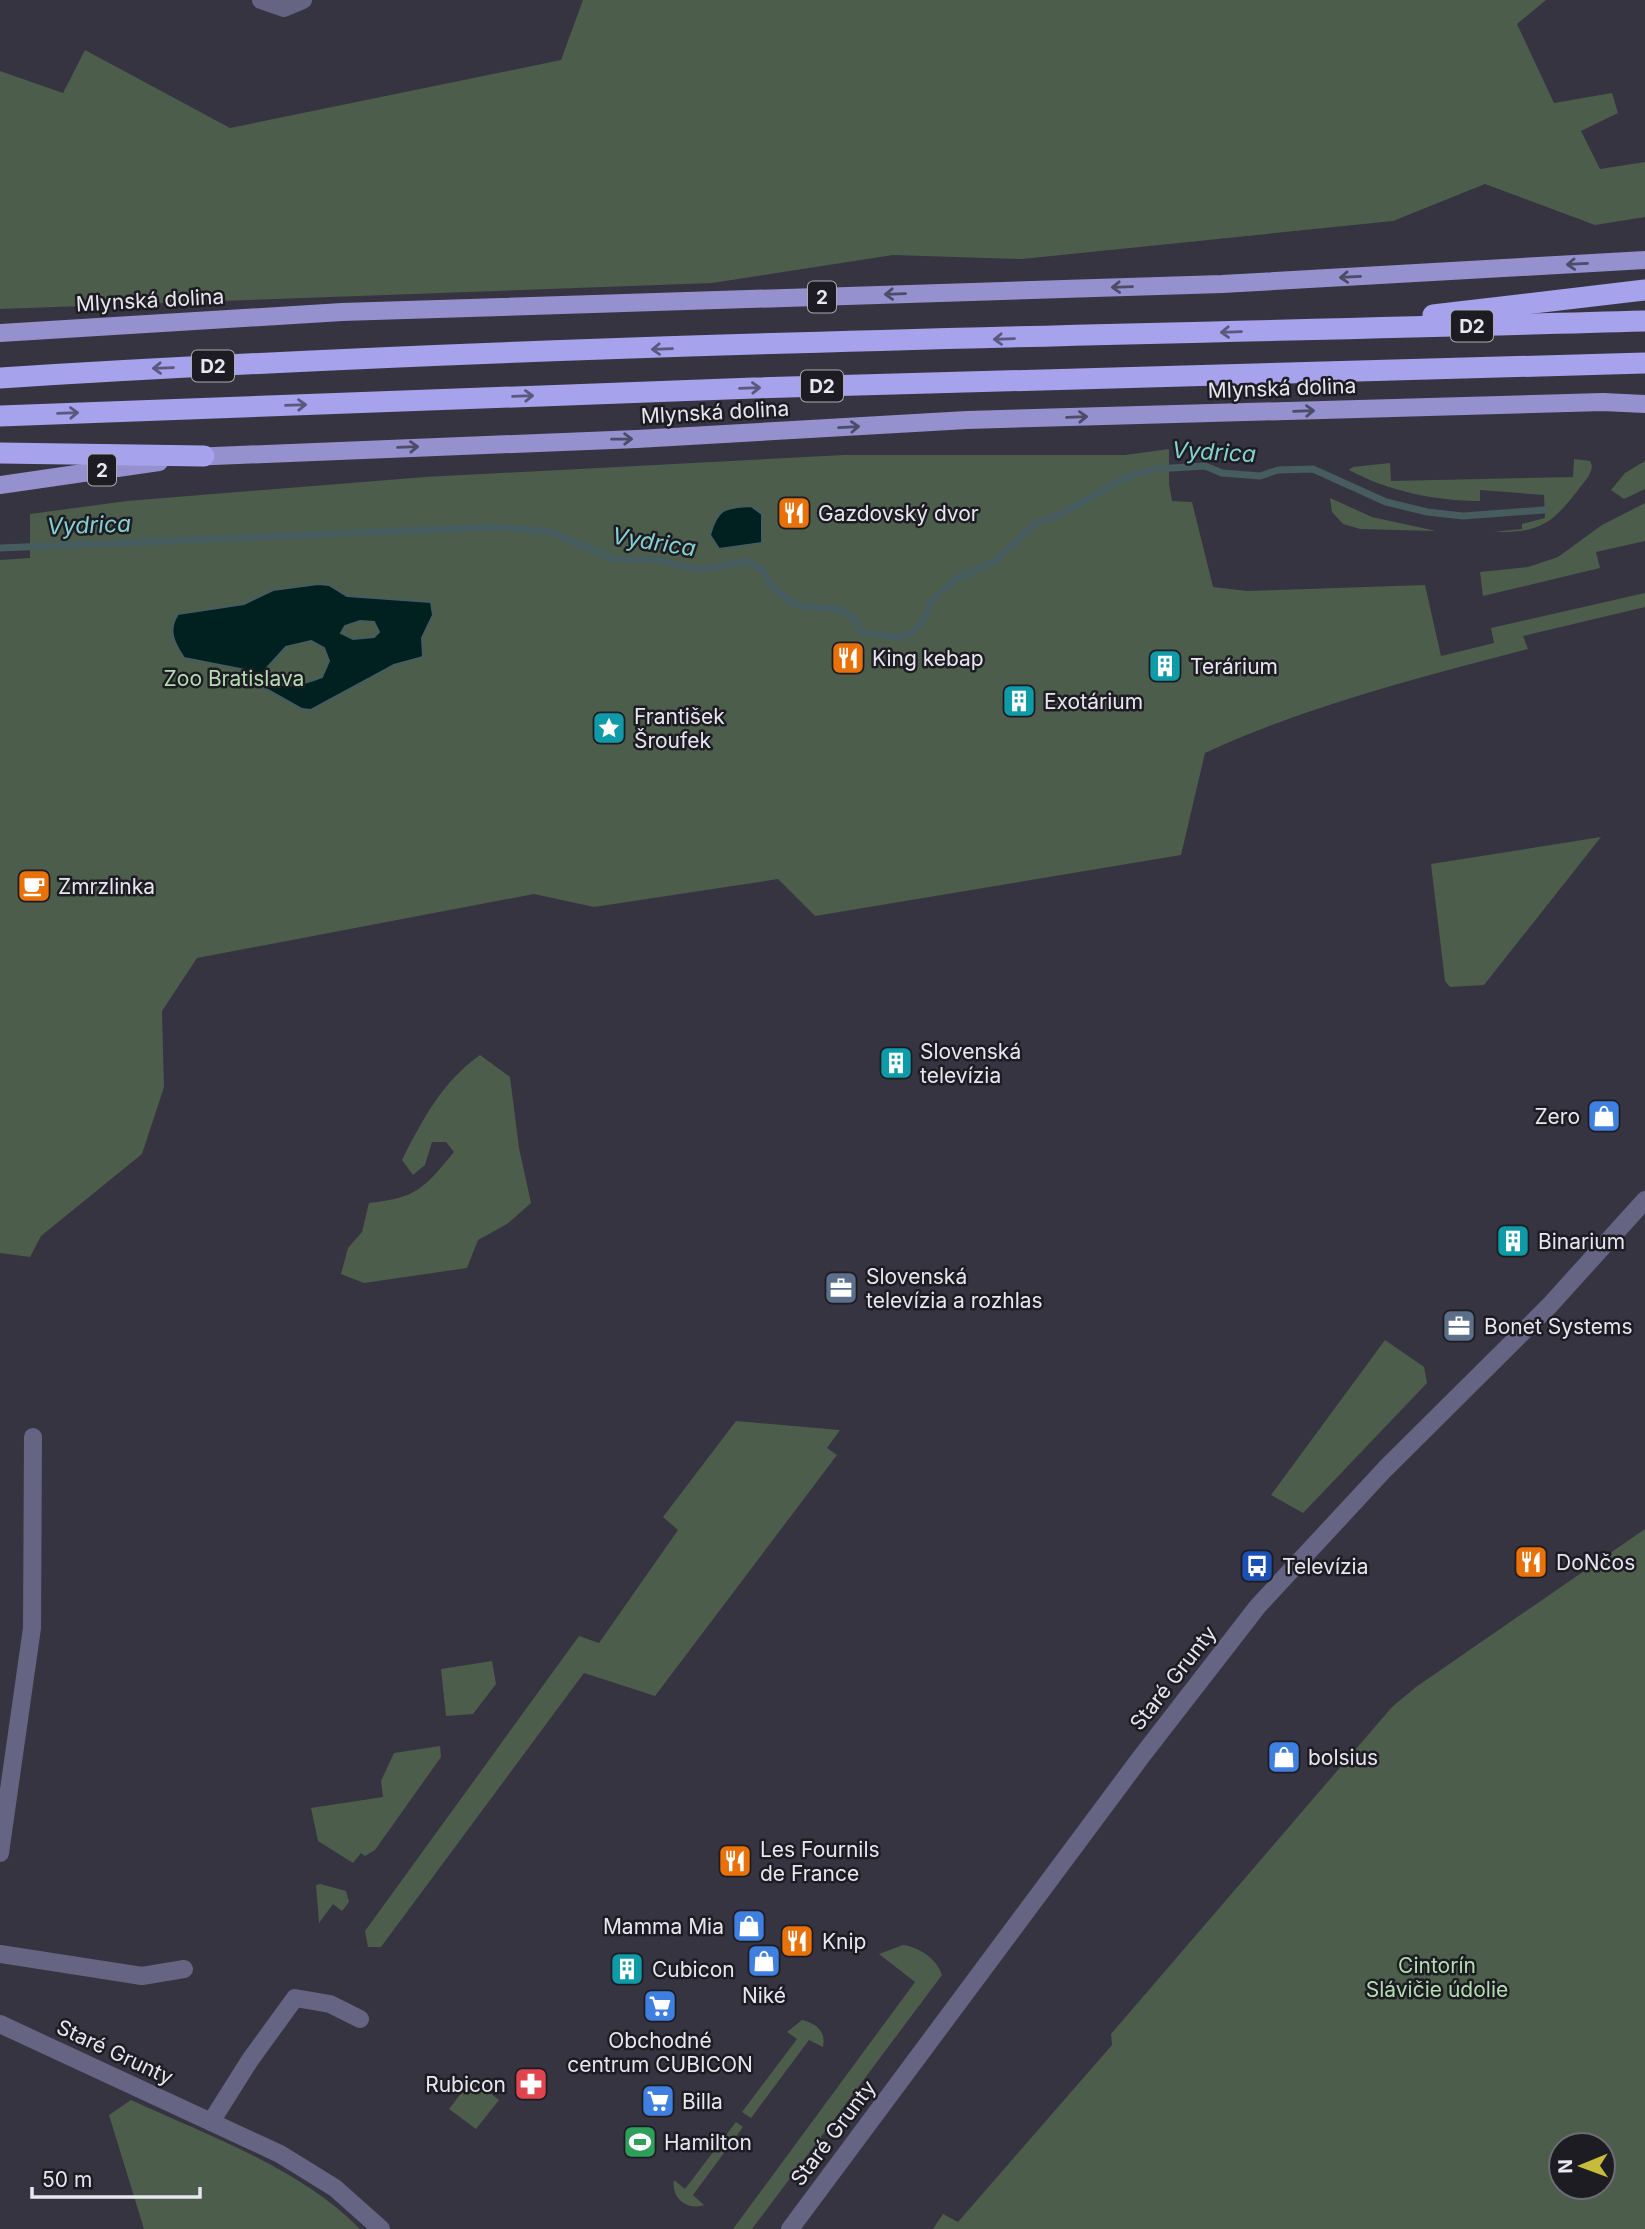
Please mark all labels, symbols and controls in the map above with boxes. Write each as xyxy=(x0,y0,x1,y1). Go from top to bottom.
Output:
one-way arrow xyxy=(1566,258,1589,271)
one-way arrow xyxy=(1339,271,1361,284)
one-way arrow xyxy=(1111,281,1134,294)
road number: 2 xyxy=(808,282,836,312)
street label: Mlynská dolina xyxy=(75,284,225,316)
one-way arrow xyxy=(884,288,907,301)
road number: D2 xyxy=(1451,310,1493,342)
one-way arrow xyxy=(1220,326,1243,339)
one-way arrow xyxy=(992,332,1015,345)
one-way arrow xyxy=(651,342,674,355)
road number: D2 xyxy=(192,350,234,382)
one-way arrow xyxy=(152,362,175,375)
road number: D2 xyxy=(801,370,843,402)
street label: Mlynská dolina xyxy=(1207,373,1357,403)
one-way arrow xyxy=(738,381,761,395)
one-way arrow xyxy=(511,390,534,403)
street label: Mlynská dolina xyxy=(640,396,790,428)
one-way arrow xyxy=(284,398,307,411)
one-way arrow xyxy=(1292,404,1315,417)
one-way arrow xyxy=(56,406,79,420)
one-way arrow xyxy=(1065,411,1088,424)
one-way arrow xyxy=(838,420,860,433)
one-way arrow xyxy=(610,433,633,446)
water label: Vydrica xyxy=(1171,436,1257,468)
one-way arrow xyxy=(396,440,419,453)
road number: 2 xyxy=(88,454,116,485)
restaurant icon: Gazdovský dvor xyxy=(775,494,813,532)
place label: Gazdovský dvor xyxy=(818,501,979,526)
water label: Vydrica xyxy=(46,510,132,540)
water label: Vydrica xyxy=(610,522,698,562)
restaurant icon: King kebap xyxy=(829,639,867,677)
place label: King kebap xyxy=(872,646,984,671)
building icon: Terárium xyxy=(1146,647,1184,685)
place label: Terárium xyxy=(1190,654,1278,679)
park label: Zoo Bratislava xyxy=(164,666,304,691)
building icon: Exotárium xyxy=(1000,682,1038,720)
place label: Exotárium xyxy=(1044,689,1143,714)
place label: František Šroufek xyxy=(634,704,725,753)
place icon: František Šroufek xyxy=(590,709,628,747)
cafe icon: Zmrzlinka xyxy=(15,867,53,905)
place label: Zmrzlinka xyxy=(58,874,155,899)
place label: Slovenská televízia xyxy=(920,1039,1021,1088)
building icon: Slovenská televízia xyxy=(877,1044,915,1082)
shop icon: Zero xyxy=(1585,1097,1623,1135)
place label: Zero xyxy=(1534,1104,1580,1129)
building icon: Binarium xyxy=(1494,1222,1532,1260)
place label: Binarium xyxy=(1538,1229,1625,1254)
place label: Slovenská televízia a rozhlas xyxy=(866,1264,1043,1313)
office icon: Slovenská televízia a rozhlas xyxy=(822,1269,860,1307)
office icon: Bonet Systems xyxy=(1440,1307,1478,1345)
place label: Bonet Systems xyxy=(1484,1314,1633,1339)
restaurant icon: DoNčos xyxy=(1512,1543,1550,1581)
bus stop icon: Televízia xyxy=(1238,1547,1276,1585)
place label: DoNčos xyxy=(1556,1550,1635,1575)
place label: Televízia xyxy=(1282,1554,1368,1579)
street label: Staré Grunty xyxy=(1125,1621,1222,1735)
shop icon: bolsius xyxy=(1265,1738,1303,1776)
place label: bolsius xyxy=(1308,1745,1378,1770)
place label: Les Fournils de France xyxy=(760,1837,880,1886)
restaurant icon: Les Fournils de France xyxy=(716,1842,754,1880)
shop icon: Mamma Mia xyxy=(730,1907,768,1945)
place label: Mamma Mia xyxy=(603,1914,724,1939)
restaurant icon: Knip xyxy=(778,1922,816,1960)
place label: Knip xyxy=(822,1929,866,1954)
shop icon: Niké xyxy=(745,1942,783,1980)
building icon: Cubicon xyxy=(608,1950,646,1988)
park label: Cintorín Slávičie údolie xyxy=(1366,1953,1508,2002)
place label: Cubicon xyxy=(652,1957,735,1982)
place label: Niké xyxy=(742,1983,786,2008)
supermarket icon: Obchodné centrum CUBICON xyxy=(641,1987,679,2025)
street label: Staré Grunty xyxy=(53,2014,177,2090)
place label: Obchodné centrum CUBICON xyxy=(567,2028,753,2077)
pharmacy icon: Rubicon xyxy=(512,2065,550,2103)
place label: Rubicon xyxy=(425,2072,506,2097)
street label: Staré Grunty xyxy=(785,2075,881,2191)
supermarket icon: Billa xyxy=(639,2082,677,2120)
place label: Billa xyxy=(682,2089,723,2114)
sports icon: Hamilton xyxy=(621,2123,659,2161)
place label: Hamilton xyxy=(664,2130,752,2155)
north arrow xyxy=(1547,2131,1617,2201)
scale bar xyxy=(32,2156,200,2200)
text: N xyxy=(1554,2159,1577,2174)
text: 50 m xyxy=(42,2167,92,2192)

